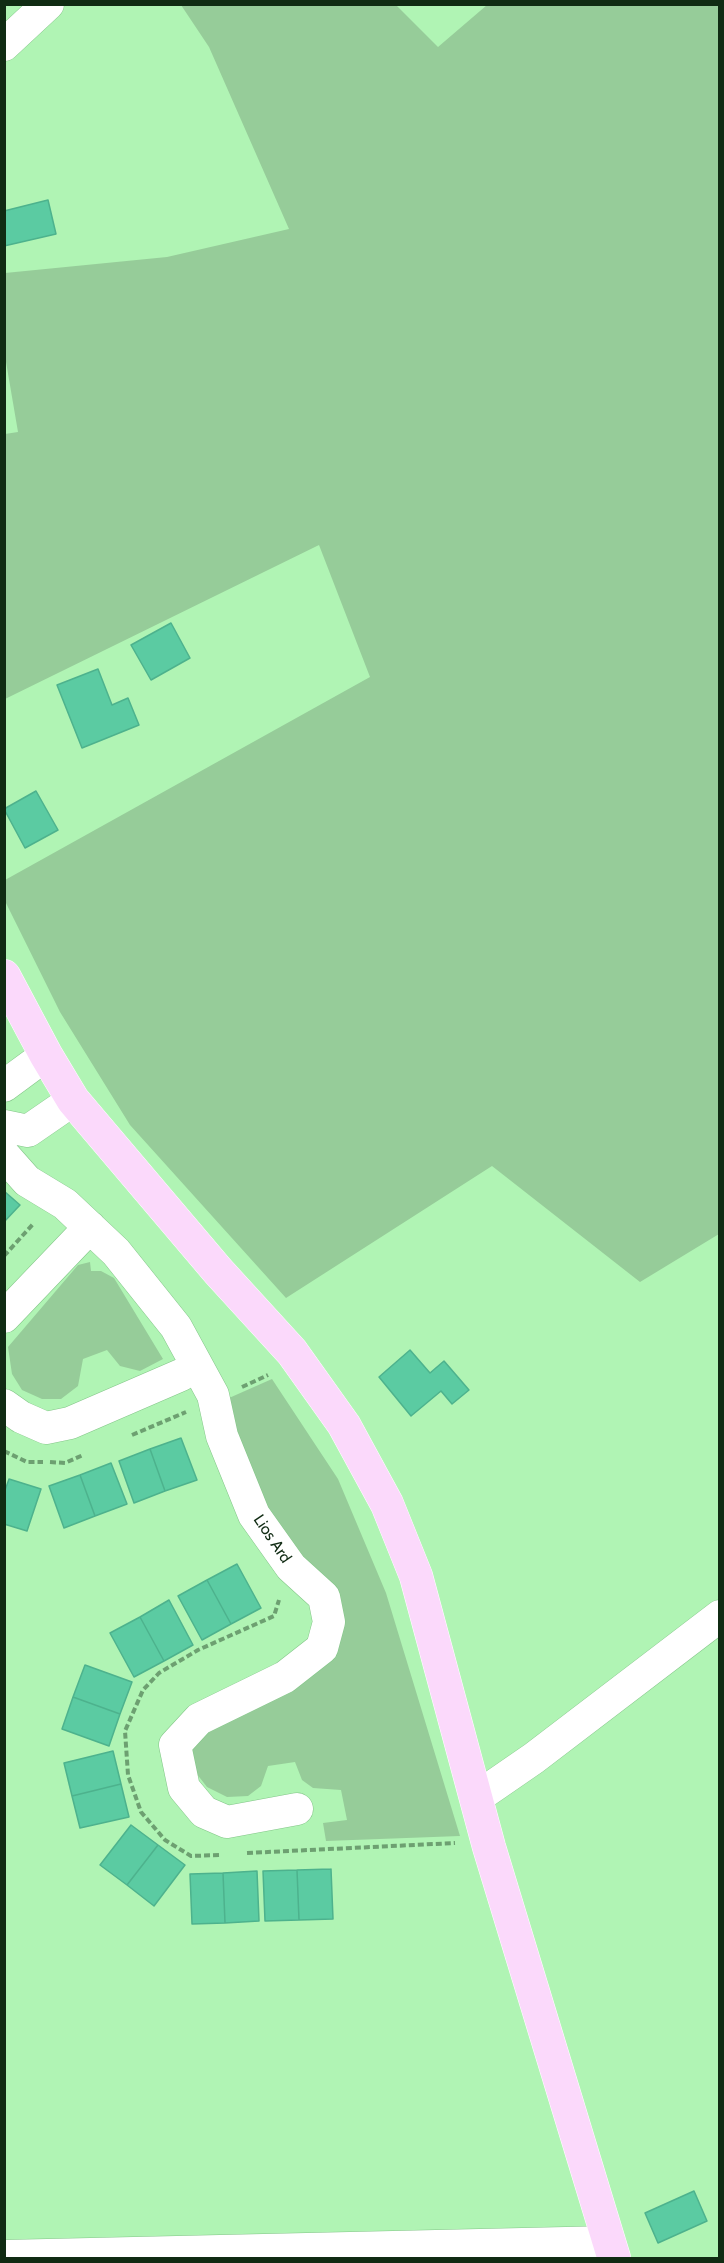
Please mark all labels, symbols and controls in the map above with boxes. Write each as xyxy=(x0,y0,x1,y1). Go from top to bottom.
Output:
street label: Lios Ard xyxy=(249,1511,295,1567)

